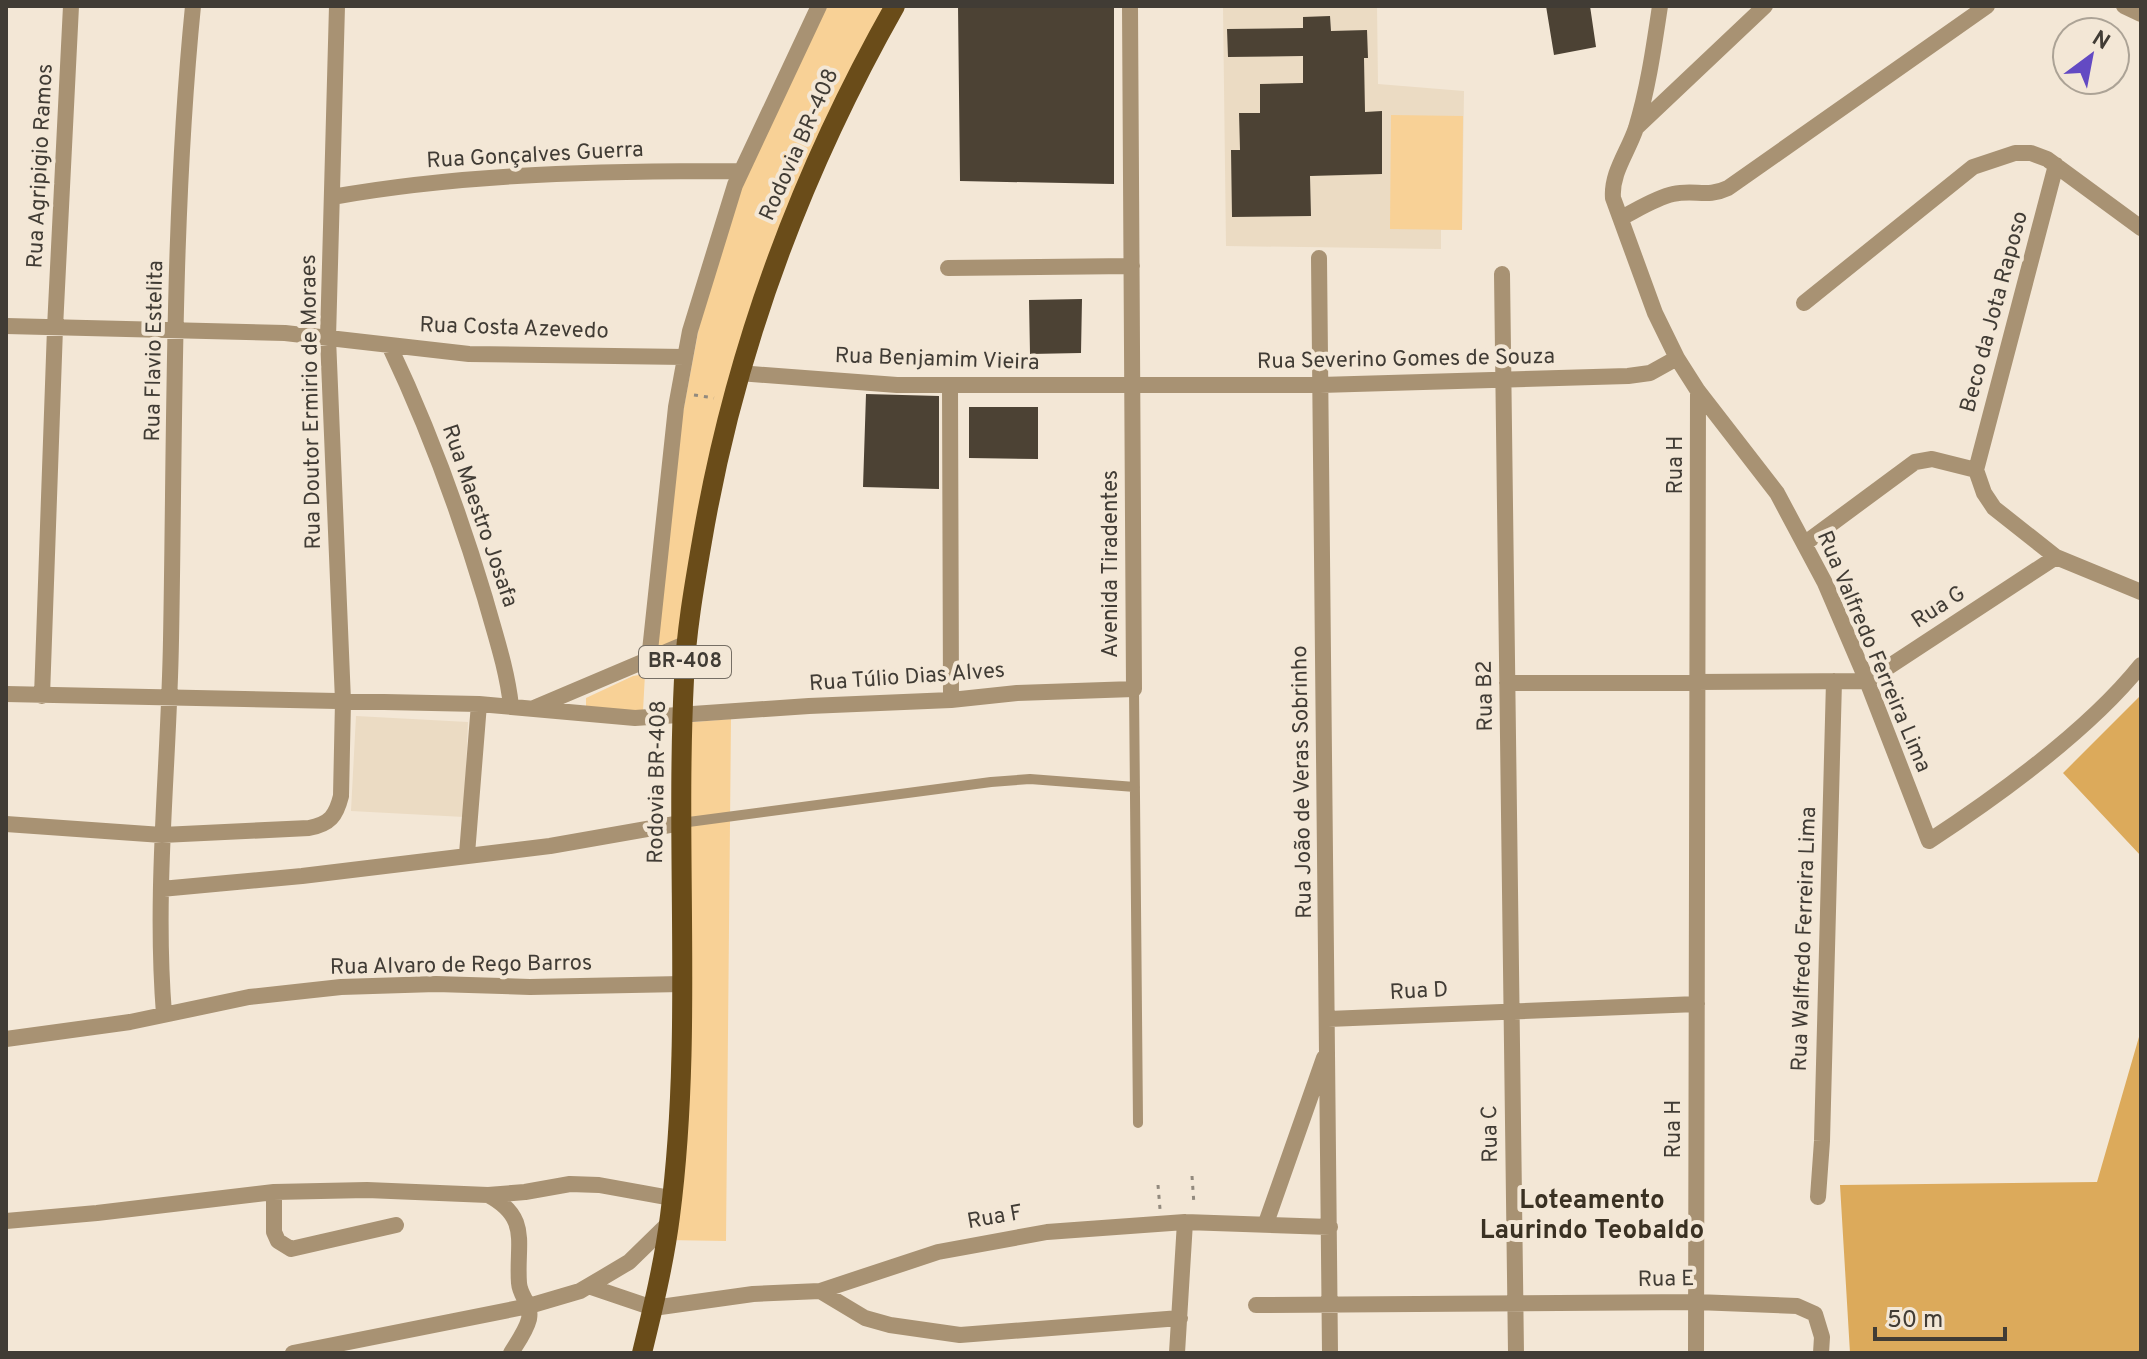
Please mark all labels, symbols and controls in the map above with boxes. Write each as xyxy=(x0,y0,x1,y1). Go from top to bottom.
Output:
north arrow xyxy=(2051,16,2131,96)
text: N xyxy=(2086,26,2114,57)
street label: Rua Agripigio Ramos xyxy=(22,63,60,269)
street label: Rodovia BR-408 xyxy=(754,65,846,225)
street label: Rua Gonçalves Guerra xyxy=(426,137,644,175)
street label: Beco da Jota Raposo xyxy=(1955,209,2035,415)
street label: Rua Doutor Ermirio de Moraes xyxy=(296,254,328,550)
street label: Rua Flavio Estelita xyxy=(140,260,170,442)
street label: Rua Costa Azevedo xyxy=(419,312,609,346)
street label: Rua Benjamim Vieira xyxy=(834,343,1040,377)
street label: Rua Severino Gomes de Souza xyxy=(1257,344,1555,376)
street label: Rua Maestro Josafa xyxy=(435,421,523,611)
street label: Rua H xyxy=(1663,436,1690,494)
street label: Avenida Tiradentes xyxy=(1098,470,1125,658)
street label: Rua Valfredo Ferreira Lima xyxy=(1810,527,1936,777)
street label: Rua G xyxy=(1907,581,1971,635)
street label: Rua João de Veras Sobrinho xyxy=(1287,645,1319,919)
road number: BR-408 xyxy=(639,646,731,678)
street label: Rua Túlio Dias Alves xyxy=(808,658,1006,698)
street label: Rua B2 xyxy=(1472,660,1500,732)
street label: Rodovia BR-408 xyxy=(643,700,673,864)
street label: Rua Walfredo Ferreira Lima xyxy=(1787,806,1823,1072)
street label: Rua Alvaro de Rego Barros xyxy=(330,950,592,982)
street label: Rua D xyxy=(1389,977,1449,1007)
street label: Rua H xyxy=(1661,1100,1688,1158)
street label: Rua C xyxy=(1477,1105,1505,1163)
district label: Loteamento Laurindo Teobaldo xyxy=(1480,1185,1704,1248)
street label: Rua F xyxy=(965,1200,1025,1236)
street label: Rua E xyxy=(1637,1266,1695,1294)
scale bar xyxy=(1875,1291,2005,1341)
text: 50 m xyxy=(1887,1306,1943,1336)

